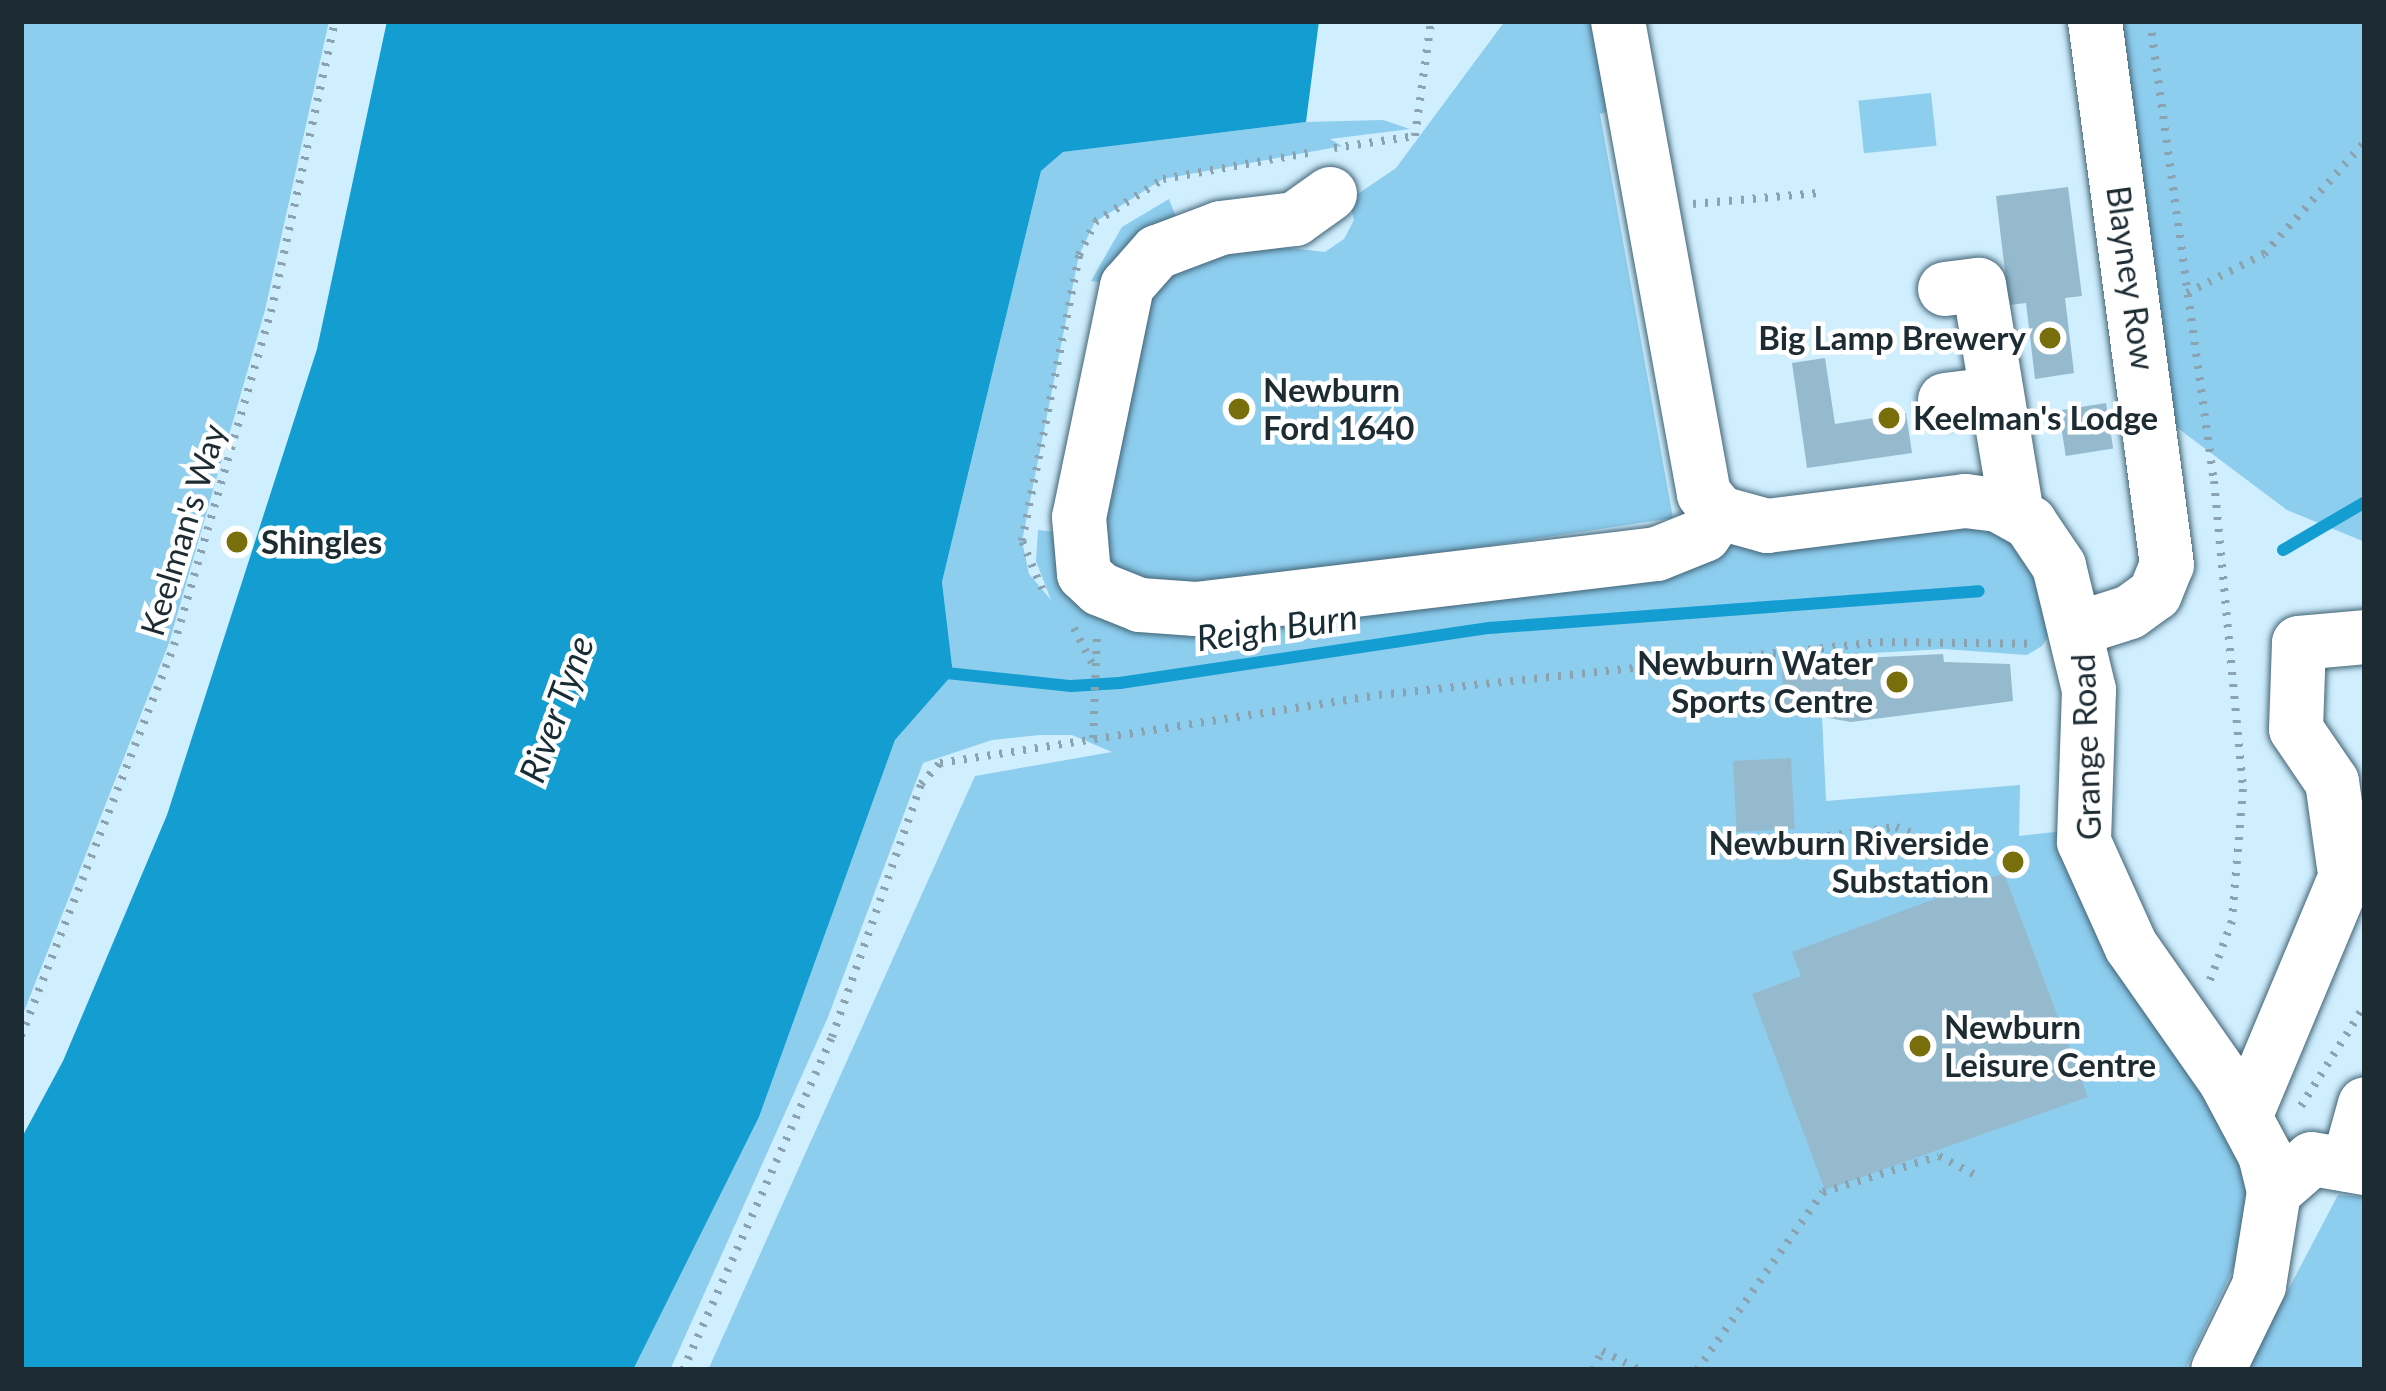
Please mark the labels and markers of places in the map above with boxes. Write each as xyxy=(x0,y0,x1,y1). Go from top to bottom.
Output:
place label: Big Lamp Brewery xyxy=(1758,318,2026,358)
marker: Big Lamp Brewery xyxy=(2037,325,2063,351)
place label: Newburn Ford 1640 xyxy=(1263,370,1414,448)
marker: Newburn Ford 1640 xyxy=(1226,396,1252,422)
place label: Keelman's Lodge xyxy=(1913,398,2158,438)
marker: Keelman's Lodge xyxy=(1876,405,1902,431)
place label: Shingles xyxy=(261,522,382,562)
marker: Shingles xyxy=(224,529,250,555)
place label: Newburn Water Sports Centre xyxy=(1637,643,1873,721)
marker: Newburn Water Sports Centre xyxy=(1884,669,1910,695)
place label: Newburn Riverside Substation xyxy=(1709,823,1989,901)
marker: Newburn Riverside Substation xyxy=(2000,849,2026,875)
place label: Newburn Leisure Centre xyxy=(1944,1007,2156,1085)
marker: Newburn Leisure Centre xyxy=(1907,1033,1933,1059)

